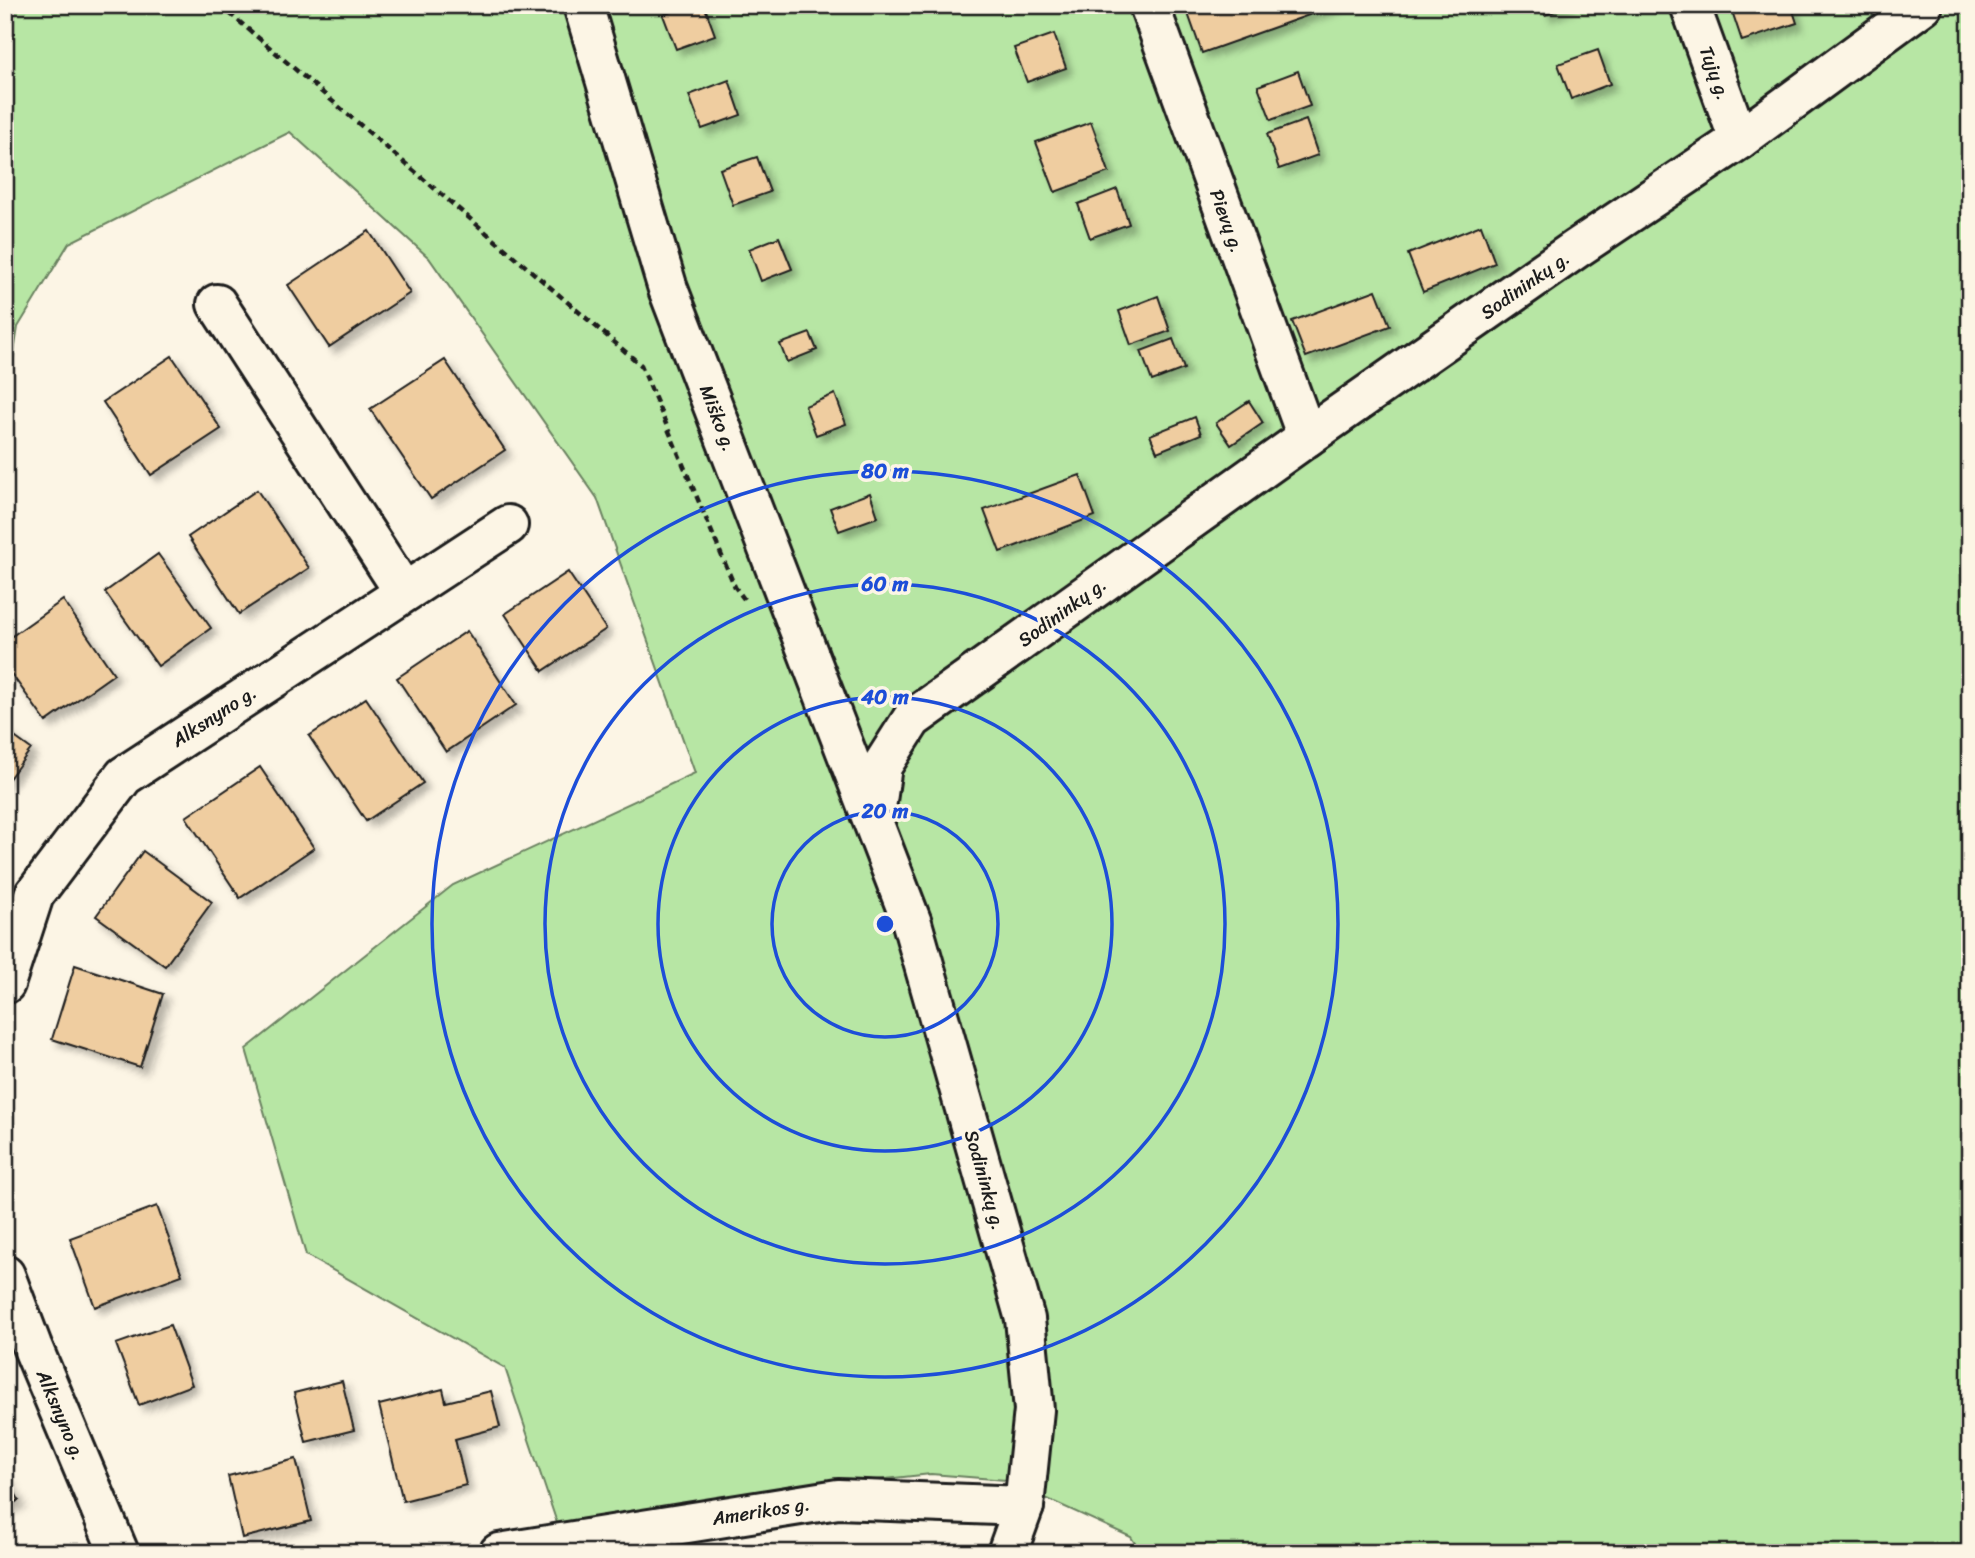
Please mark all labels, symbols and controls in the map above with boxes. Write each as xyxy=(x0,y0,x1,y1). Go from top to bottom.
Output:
street label: Tujų g. xyxy=(1690,41,1740,105)
street label: Pievų g. xyxy=(1200,184,1254,258)
street label: Sodininkų g. xyxy=(1473,242,1577,328)
street label: Miško g. xyxy=(690,380,746,456)
text: 80 m xyxy=(860,452,910,490)
text: 60 m xyxy=(861,565,909,603)
street label: Sodininkų g. xyxy=(1011,568,1113,656)
street label: Alksnyno g. xyxy=(164,676,263,757)
text: 40 m xyxy=(860,678,910,716)
text: 20 m xyxy=(861,792,909,830)
centre of rings xyxy=(873,912,897,936)
street label: Sodininkų g. xyxy=(955,1126,1015,1234)
street label: Alksnyno g. xyxy=(27,1363,95,1466)
street label: Amerikos g. xyxy=(709,1487,812,1535)

